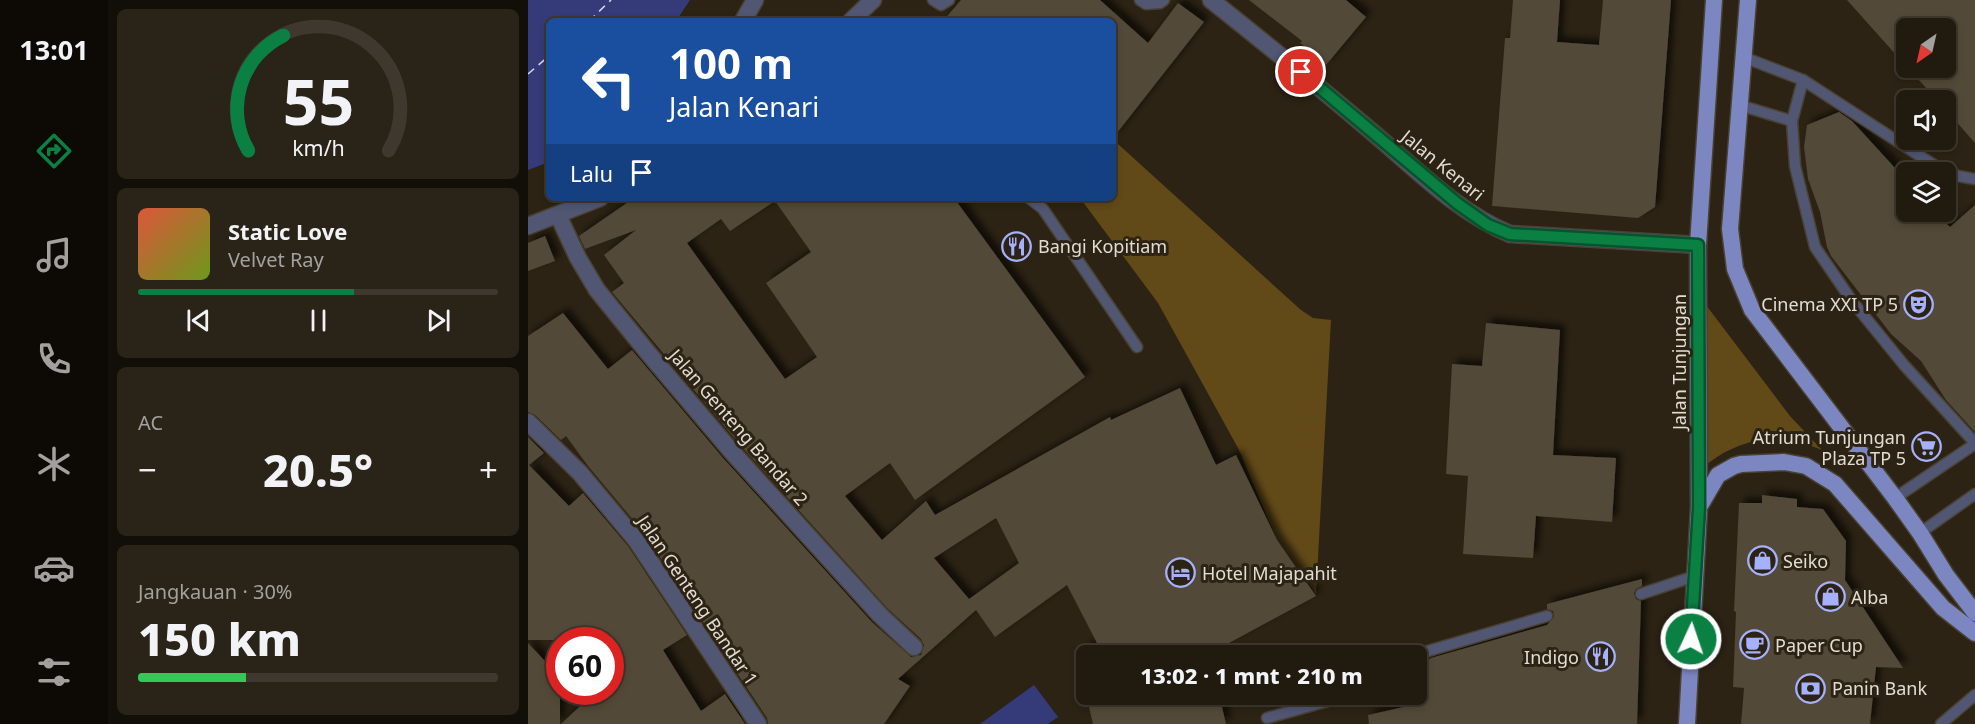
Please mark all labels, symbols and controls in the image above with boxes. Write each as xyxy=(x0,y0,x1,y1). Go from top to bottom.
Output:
north arrow xyxy=(1896,18,1956,78)
map controls xyxy=(1896,18,1956,222)
text: 13:01 xyxy=(19,31,89,68)
text: 100 m xyxy=(669,34,793,91)
icon: left xyxy=(570,42,648,120)
pin xyxy=(1275,46,1326,97)
icon: arrive xyxy=(1284,55,1317,88)
text: 55 xyxy=(282,58,354,143)
text: Jalan Kenari xyxy=(669,88,819,125)
button: sound xyxy=(1896,90,1956,150)
street label: Jalan Kenari xyxy=(1395,123,1489,206)
icon: directions xyxy=(33,130,75,172)
text: km/h xyxy=(292,133,344,162)
icon: arrive xyxy=(625,156,658,189)
text: Lalu xyxy=(570,158,613,188)
button: layers xyxy=(1896,162,1956,222)
text: Static Love xyxy=(228,216,347,246)
restaurant icon: Bangi Kopitiam xyxy=(1001,230,1033,262)
icon: music xyxy=(33,234,75,276)
place label: Bangi Kopitiam xyxy=(1038,234,1167,258)
text: Velvet Ray xyxy=(228,246,324,273)
theatre icon: Cinema XXI TP 5 xyxy=(1903,288,1935,320)
place label: Cinema XXI TP 5 xyxy=(1761,292,1898,316)
street label: Jalan Tunjungan xyxy=(1667,294,1691,432)
icon: previous xyxy=(182,304,215,337)
icon: pause xyxy=(302,304,335,337)
icon: next xyxy=(422,304,455,337)
icon: phone xyxy=(33,338,75,380)
street label: Jalan Genteng Bandar 2 xyxy=(663,342,814,510)
text: AC xyxy=(138,409,163,436)
place label: Atrium Tunjungan Plaza TP 5 xyxy=(1753,425,1906,470)
supermarket icon: Atrium Tunjungan Plaza TP 5 xyxy=(1911,431,1943,463)
text: 20.5° xyxy=(263,439,373,500)
icon: climate xyxy=(33,443,75,485)
text: − xyxy=(138,447,157,492)
text: + xyxy=(479,447,498,492)
street label: Jalan Genteng Bandar 1 xyxy=(631,509,764,690)
shop icon: Seiko xyxy=(1746,545,1778,577)
icon: car xyxy=(33,547,75,589)
place label: Seiko xyxy=(1783,549,1828,573)
hotel icon: Hotel Majapahit xyxy=(1165,557,1197,589)
place label: Hotel Majapahit xyxy=(1202,561,1337,585)
text: Jangkauan · 30% xyxy=(138,578,292,605)
shop icon: Alba xyxy=(1814,581,1846,613)
place label: Alba xyxy=(1851,585,1888,609)
position arrow xyxy=(1659,607,1723,671)
text: 150 km xyxy=(138,608,301,669)
speed limit sign: 60 xyxy=(546,627,624,705)
cafe icon: Paper Cup xyxy=(1738,629,1770,661)
place label: Paper Cup xyxy=(1775,633,1863,657)
restaurant icon: Indigo xyxy=(1584,641,1616,673)
place label: Indigo xyxy=(1524,645,1579,669)
icon: filters xyxy=(33,651,75,693)
text: 13:02 · 1 mnt · 210 m xyxy=(1140,660,1363,690)
bank icon: Panin Bank xyxy=(1795,672,1827,704)
place label: Panin Bank xyxy=(1832,676,1927,700)

